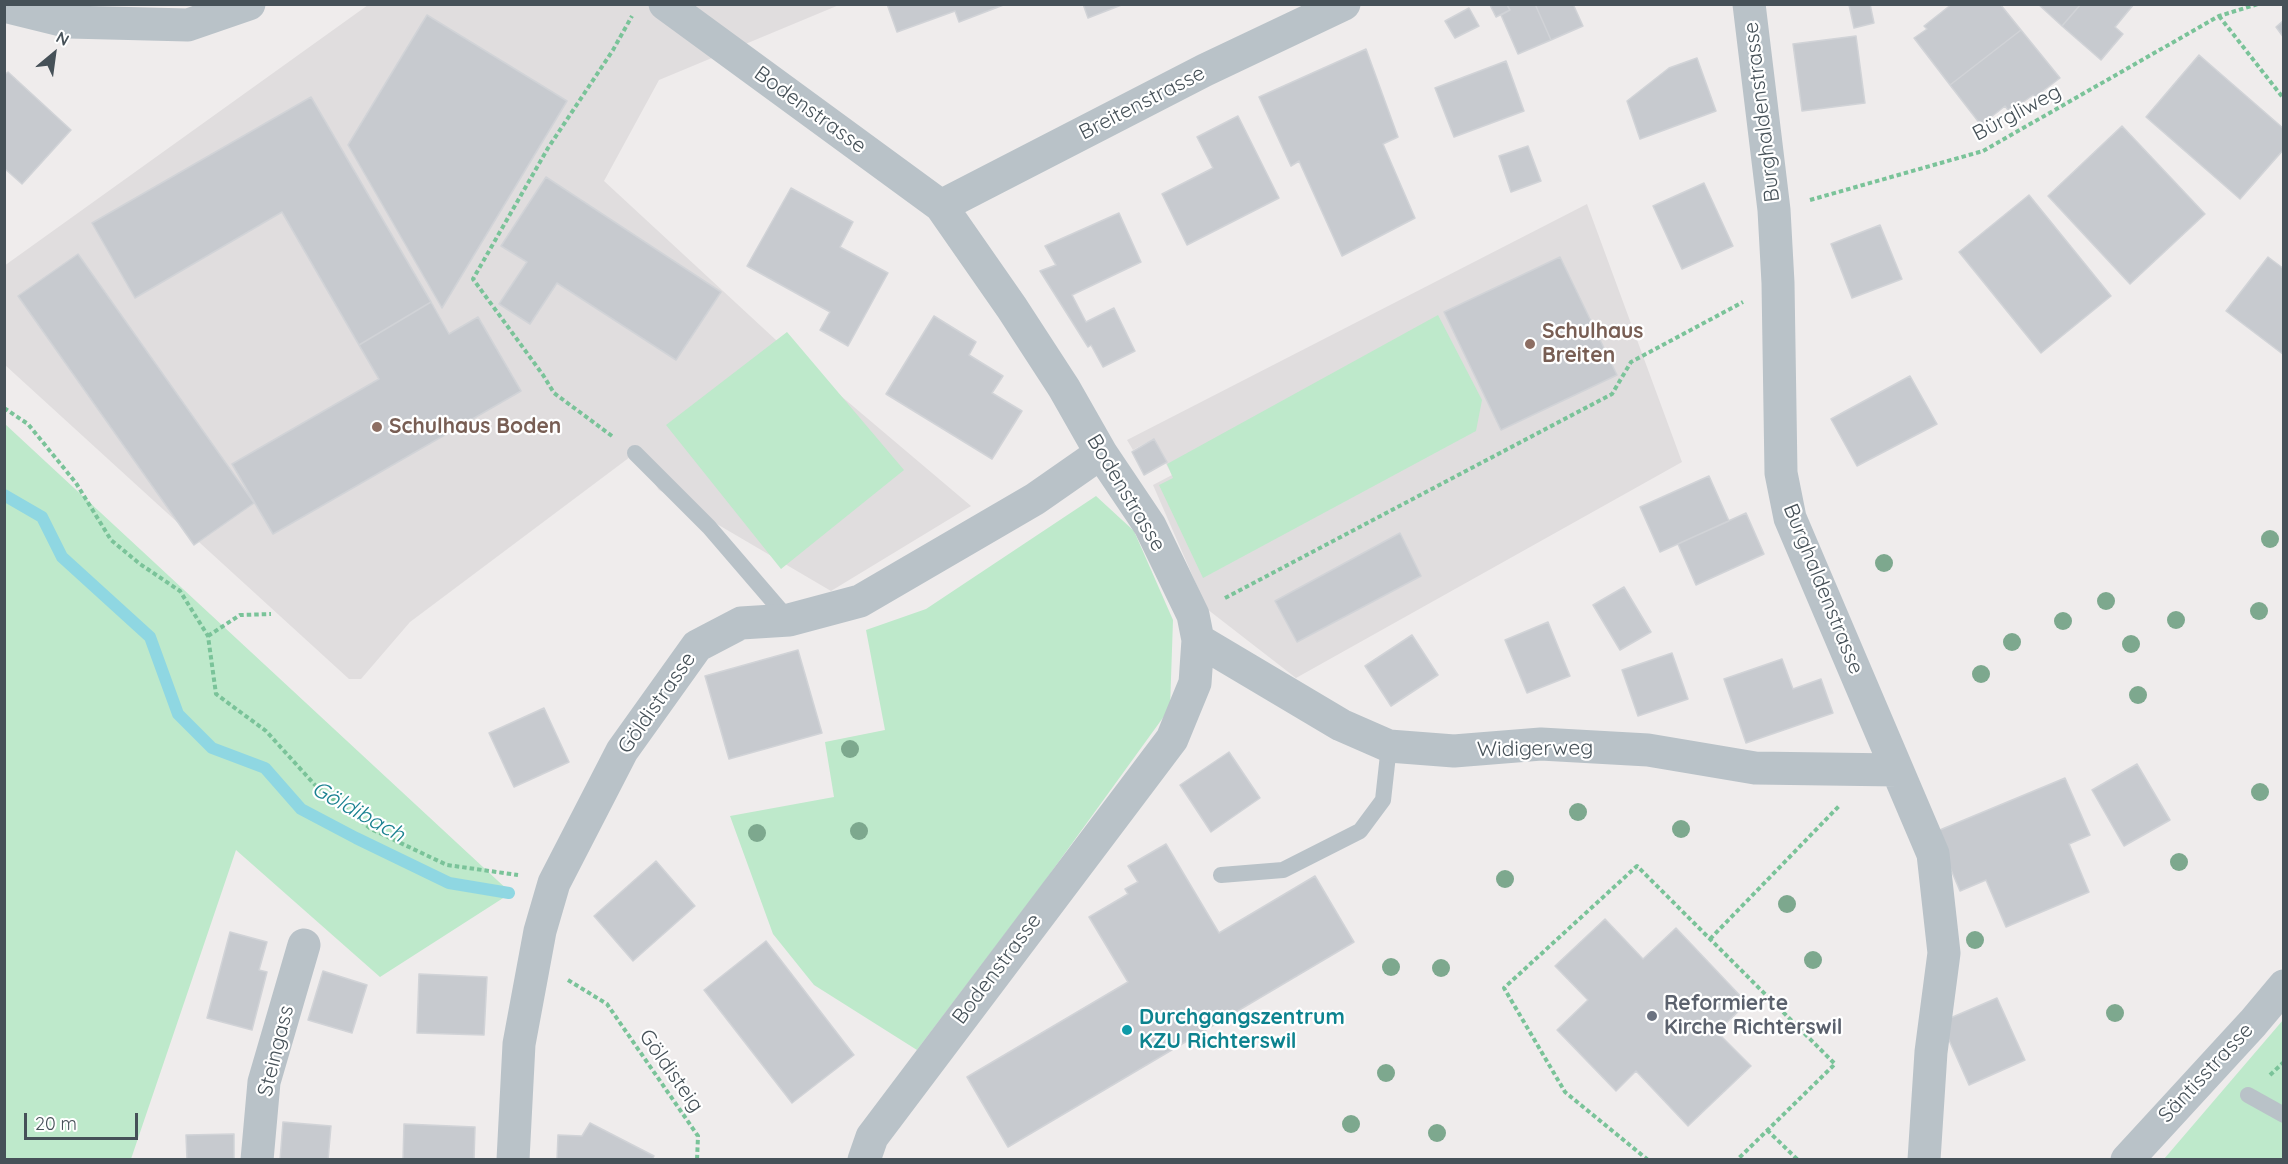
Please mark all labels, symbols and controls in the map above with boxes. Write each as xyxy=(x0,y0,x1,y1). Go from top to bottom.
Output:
street label: Burghaldenstrasse xyxy=(1738,20,1786,204)
north arrow xyxy=(24,24,84,84)
text: N xyxy=(53,27,73,50)
street label: Bodenstrasse xyxy=(749,61,871,159)
street label: Breitenstrasse xyxy=(1075,61,1209,145)
street label: Bürgliweg xyxy=(1968,79,2066,147)
place label: Schulhaus Breiten xyxy=(1542,319,1643,369)
marker: Schulhaus Breiten xyxy=(1523,337,1537,351)
place label: Schulhaus Boden xyxy=(389,414,561,440)
marker: Schulhaus Boden xyxy=(370,420,384,434)
street label: Bodenstrasse xyxy=(1081,430,1171,556)
street label: Burghaldenstrasse xyxy=(1777,500,1869,678)
street label: Göldistrasse xyxy=(613,647,701,759)
street label: Widigerweg xyxy=(1477,735,1593,763)
water label: Göldibach xyxy=(307,776,409,848)
street label: Bodenstrasse xyxy=(947,909,1047,1029)
place label: Reformierte Kirche Richterswil xyxy=(1664,991,1842,1041)
street label: Steingass xyxy=(253,1003,299,1099)
place label: Durchgangszentrum KZU Richterswil xyxy=(1139,1005,1345,1055)
marker: Reformierte Kirche Richterswil xyxy=(1645,1009,1659,1023)
street label: Säntisstrasse xyxy=(2153,1018,2259,1128)
marker: Durchgangszentrum KZU Richterswil xyxy=(1120,1023,1134,1037)
street label: Göldisteig xyxy=(633,1025,709,1117)
scale bar xyxy=(27,1101,141,1139)
text: 20 m xyxy=(35,1112,77,1135)

